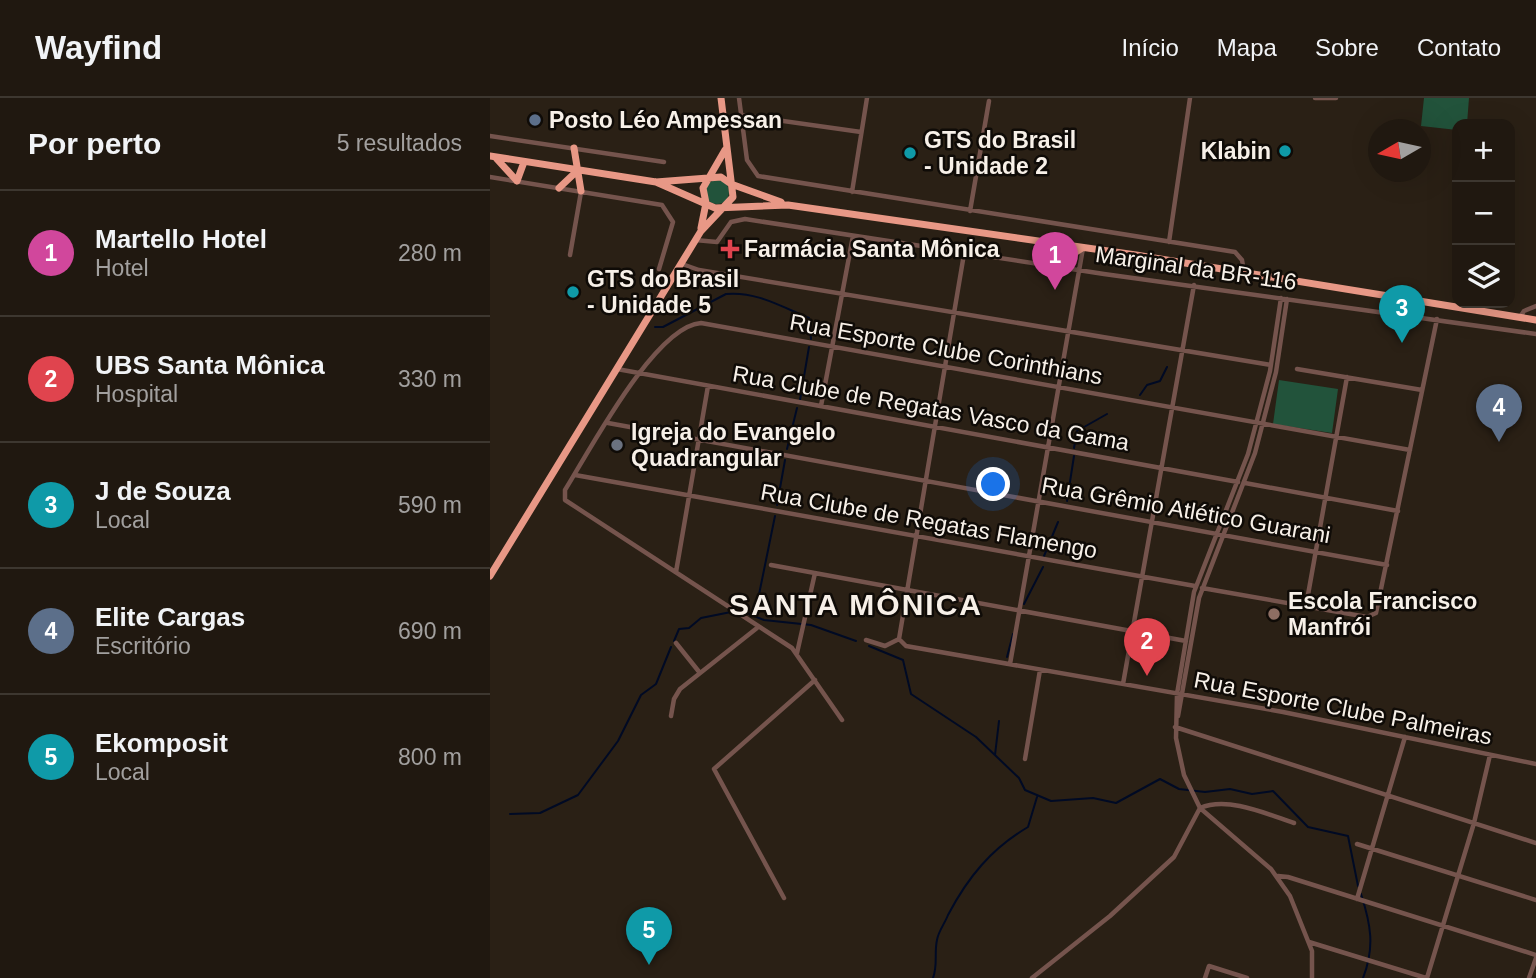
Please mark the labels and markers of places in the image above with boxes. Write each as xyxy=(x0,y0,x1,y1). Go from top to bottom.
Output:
place label: Posto Léo Ampessan xyxy=(549,107,782,133)
marker: Posto Léo Ampessan xyxy=(527,112,543,128)
place label: GTS do Brasil - Unidade 2 xyxy=(924,127,1076,179)
place label: Klabin xyxy=(1201,138,1271,164)
marker: Klabin xyxy=(1277,143,1293,159)
marker: GTS do Brasil - Unidade 2 xyxy=(902,145,918,161)
pin: 1 xyxy=(1032,232,1078,290)
place label: Farmácia Santa Mônica xyxy=(744,236,1000,262)
marker: Farmácia Santa Mônica xyxy=(722,241,738,257)
place label: GTS do Brasil - Unidade 5 xyxy=(587,266,739,318)
marker: GTS do Brasil - Unidade 5 xyxy=(565,284,581,300)
pin: 3 xyxy=(1379,285,1425,343)
pin: 4 xyxy=(1476,384,1522,442)
place label: Igreja do Evangelo Quadrangular xyxy=(631,419,836,471)
marker: Igreja do Evangelo Quadrangular xyxy=(609,437,625,453)
place label: Escola Francisco Manfrói xyxy=(1288,588,1477,640)
marker: Escola Francisco Manfrói xyxy=(1266,606,1282,622)
pin: 2 xyxy=(1124,618,1170,676)
pin: 5 xyxy=(626,907,672,965)

